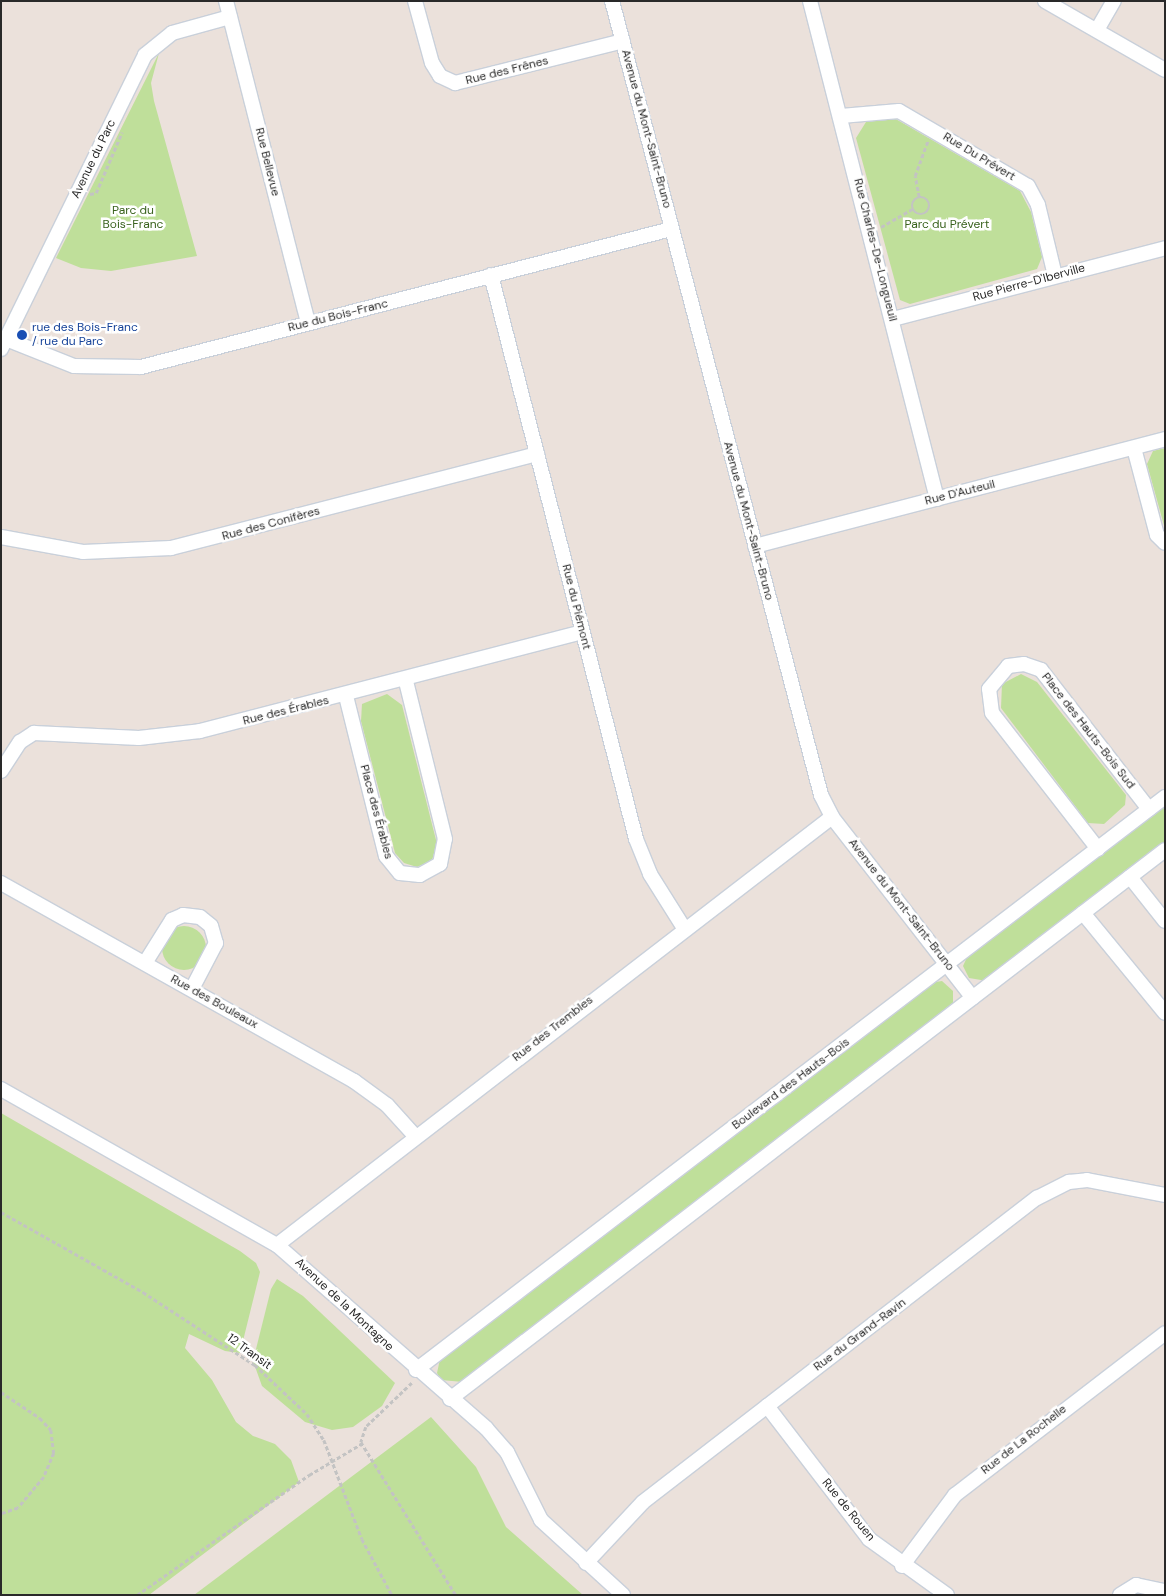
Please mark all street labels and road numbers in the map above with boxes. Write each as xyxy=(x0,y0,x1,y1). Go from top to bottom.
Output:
street label: Avenue du Mont-Saint-Bruno xyxy=(618,48,674,210)
street label: Rue des Frênes xyxy=(464,54,550,88)
street label: Avenue du Parc xyxy=(69,117,119,201)
street label: Rue Bellevue xyxy=(252,126,282,198)
street label: Rue Du Prévert xyxy=(940,130,1018,184)
street label: Rue Charles-De-Longueuil xyxy=(850,177,900,323)
street label: Rue Pierre-D'Iberville xyxy=(971,261,1087,305)
street label: Rue du Bois-Franc xyxy=(287,297,389,335)
street label: Avenue du Mont-Saint-Bruno xyxy=(720,440,776,602)
street label: Rue D'Auteuil xyxy=(923,477,997,509)
street label: Rue des Conifères xyxy=(220,504,322,544)
street label: Rue du Piémont xyxy=(558,563,594,651)
street label: Place des Hauts-Bois Sud xyxy=(1038,670,1138,792)
street label: Rue des Érables xyxy=(241,693,331,729)
street label: Place des Érables xyxy=(356,763,396,861)
street label: Avenue du Mont-Saint-Bruno xyxy=(845,836,957,974)
street label: Rue des Bouleaux xyxy=(168,972,260,1032)
street label: Rue des Trembles xyxy=(510,993,596,1065)
street label: Boulevard des Hauts-Bois xyxy=(729,1035,853,1133)
street label: Avenue de la Montagne xyxy=(292,1256,396,1354)
street label: Rue du Grand-Ravin xyxy=(811,1296,909,1374)
street label: 12 Transit xyxy=(224,1331,274,1373)
street label: Rue de La Rochelle xyxy=(979,1402,1069,1478)
street label: Rue de Rouen xyxy=(818,1476,878,1544)

